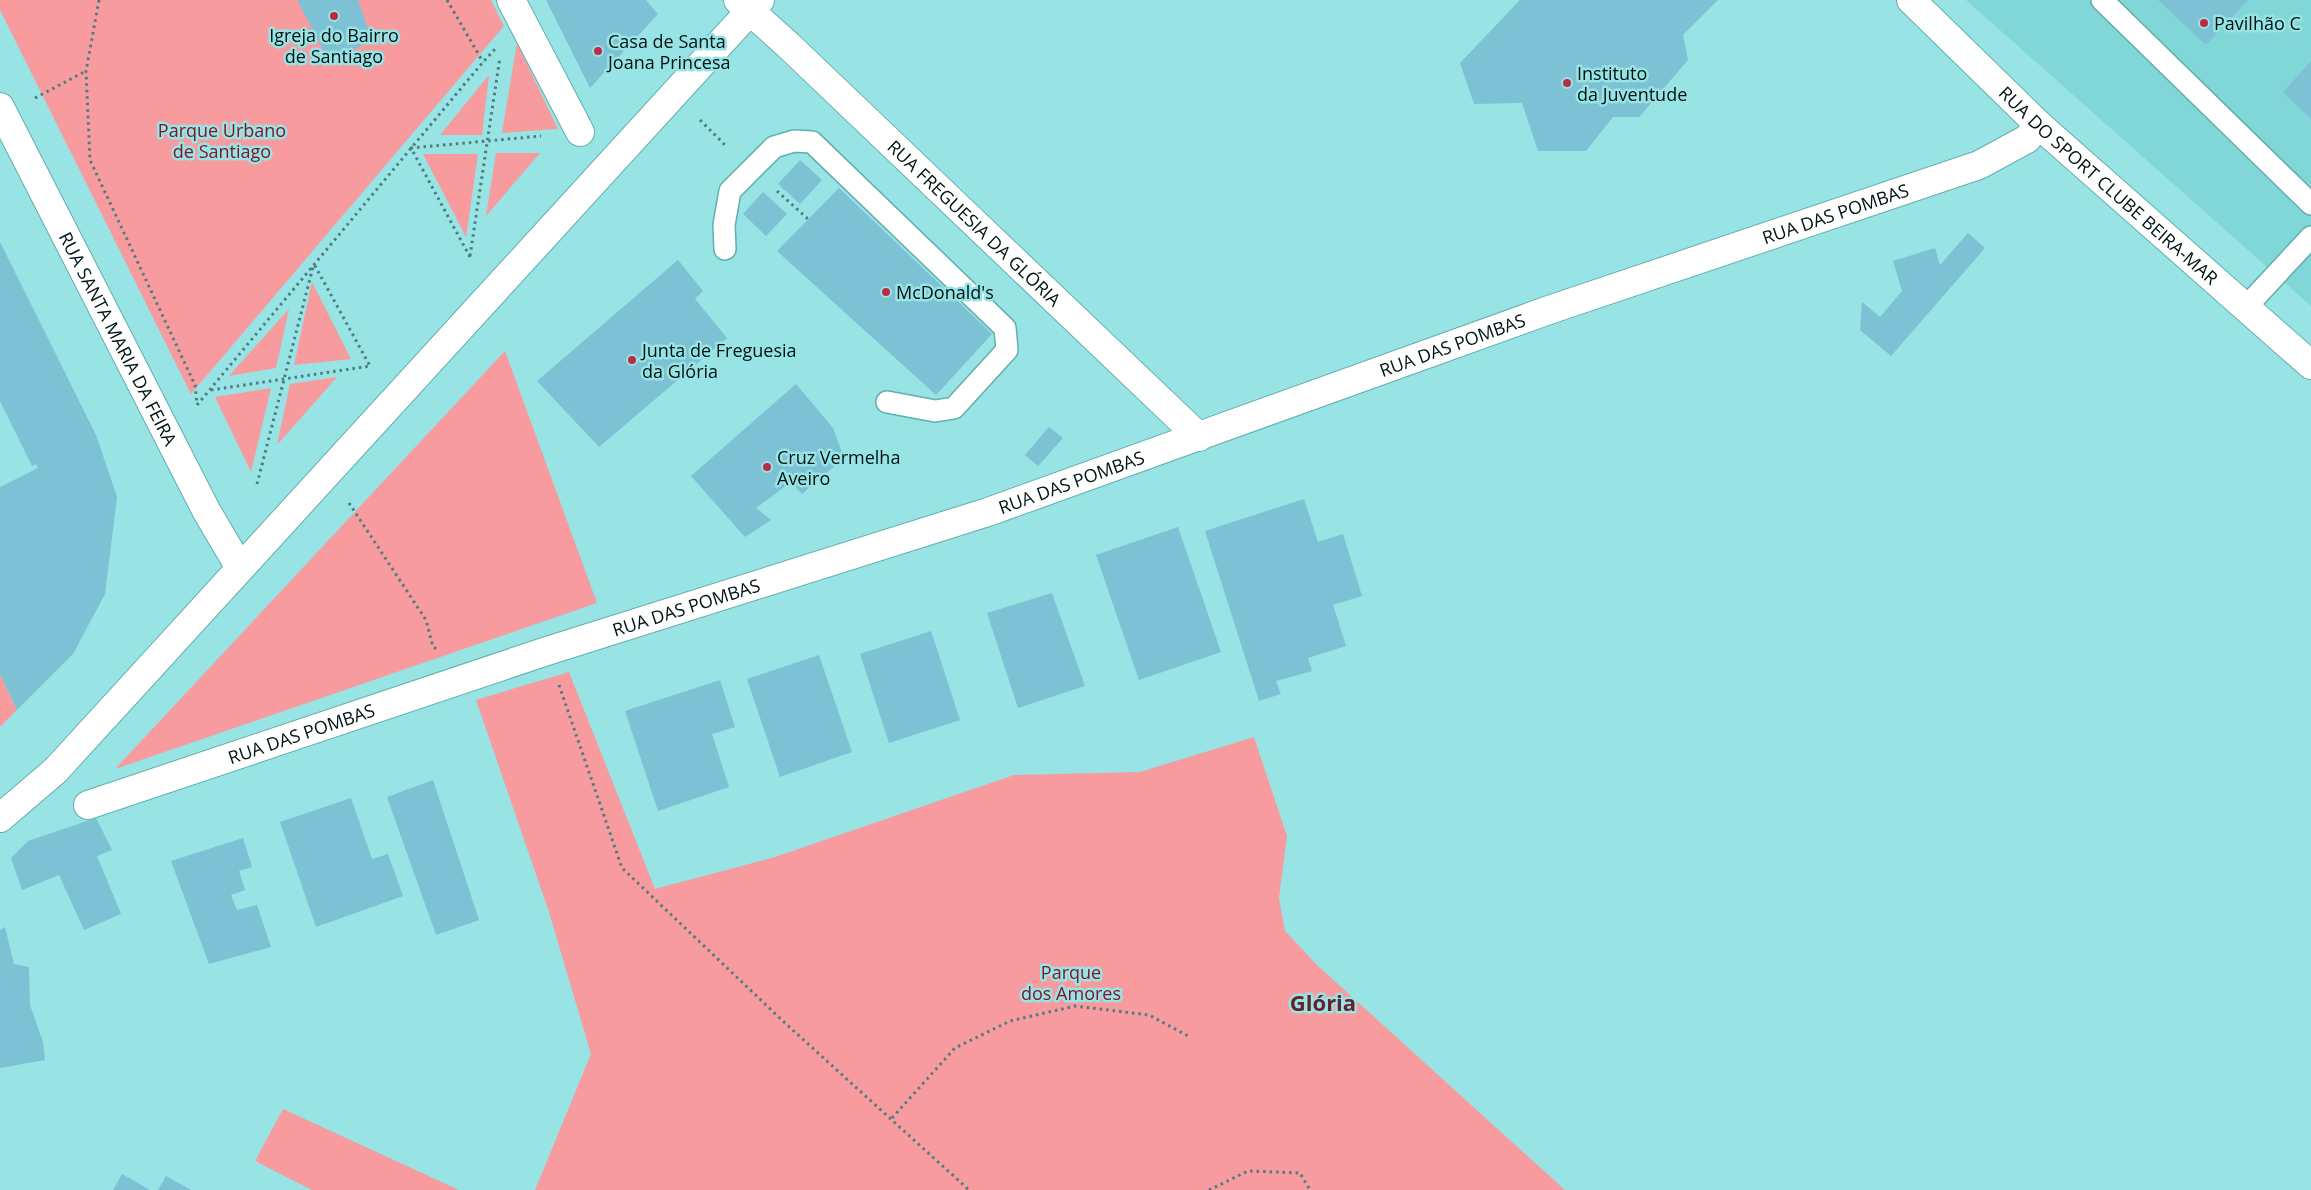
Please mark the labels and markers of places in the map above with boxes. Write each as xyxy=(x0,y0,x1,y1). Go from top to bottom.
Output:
marker: Igreja do Bairro de Santiago xyxy=(328,10,340,22)
place label: Pavilhão C xyxy=(2214,11,2301,35)
marker: Pavilhão C xyxy=(2198,17,2210,29)
place label: Igreja do Bairro de Santiago xyxy=(269,23,399,68)
place label: Casa de Santa Joana Princesa xyxy=(606,29,730,74)
marker: Casa de Santa Joana Princesa xyxy=(592,45,604,57)
place label: Instituto da Juventude xyxy=(1577,61,1687,106)
marker: Instituto da Juventude xyxy=(1561,77,1573,89)
place label: McDonald's xyxy=(896,280,994,304)
marker: McDonald's xyxy=(880,286,892,298)
place label: Junta de Freguesia da Glória xyxy=(640,338,797,383)
marker: Junta de Freguesia da Glória xyxy=(626,354,638,366)
place label: Cruz Vermelha Aveiro xyxy=(777,445,900,490)
marker: Cruz Vermelha Aveiro xyxy=(761,461,773,473)

